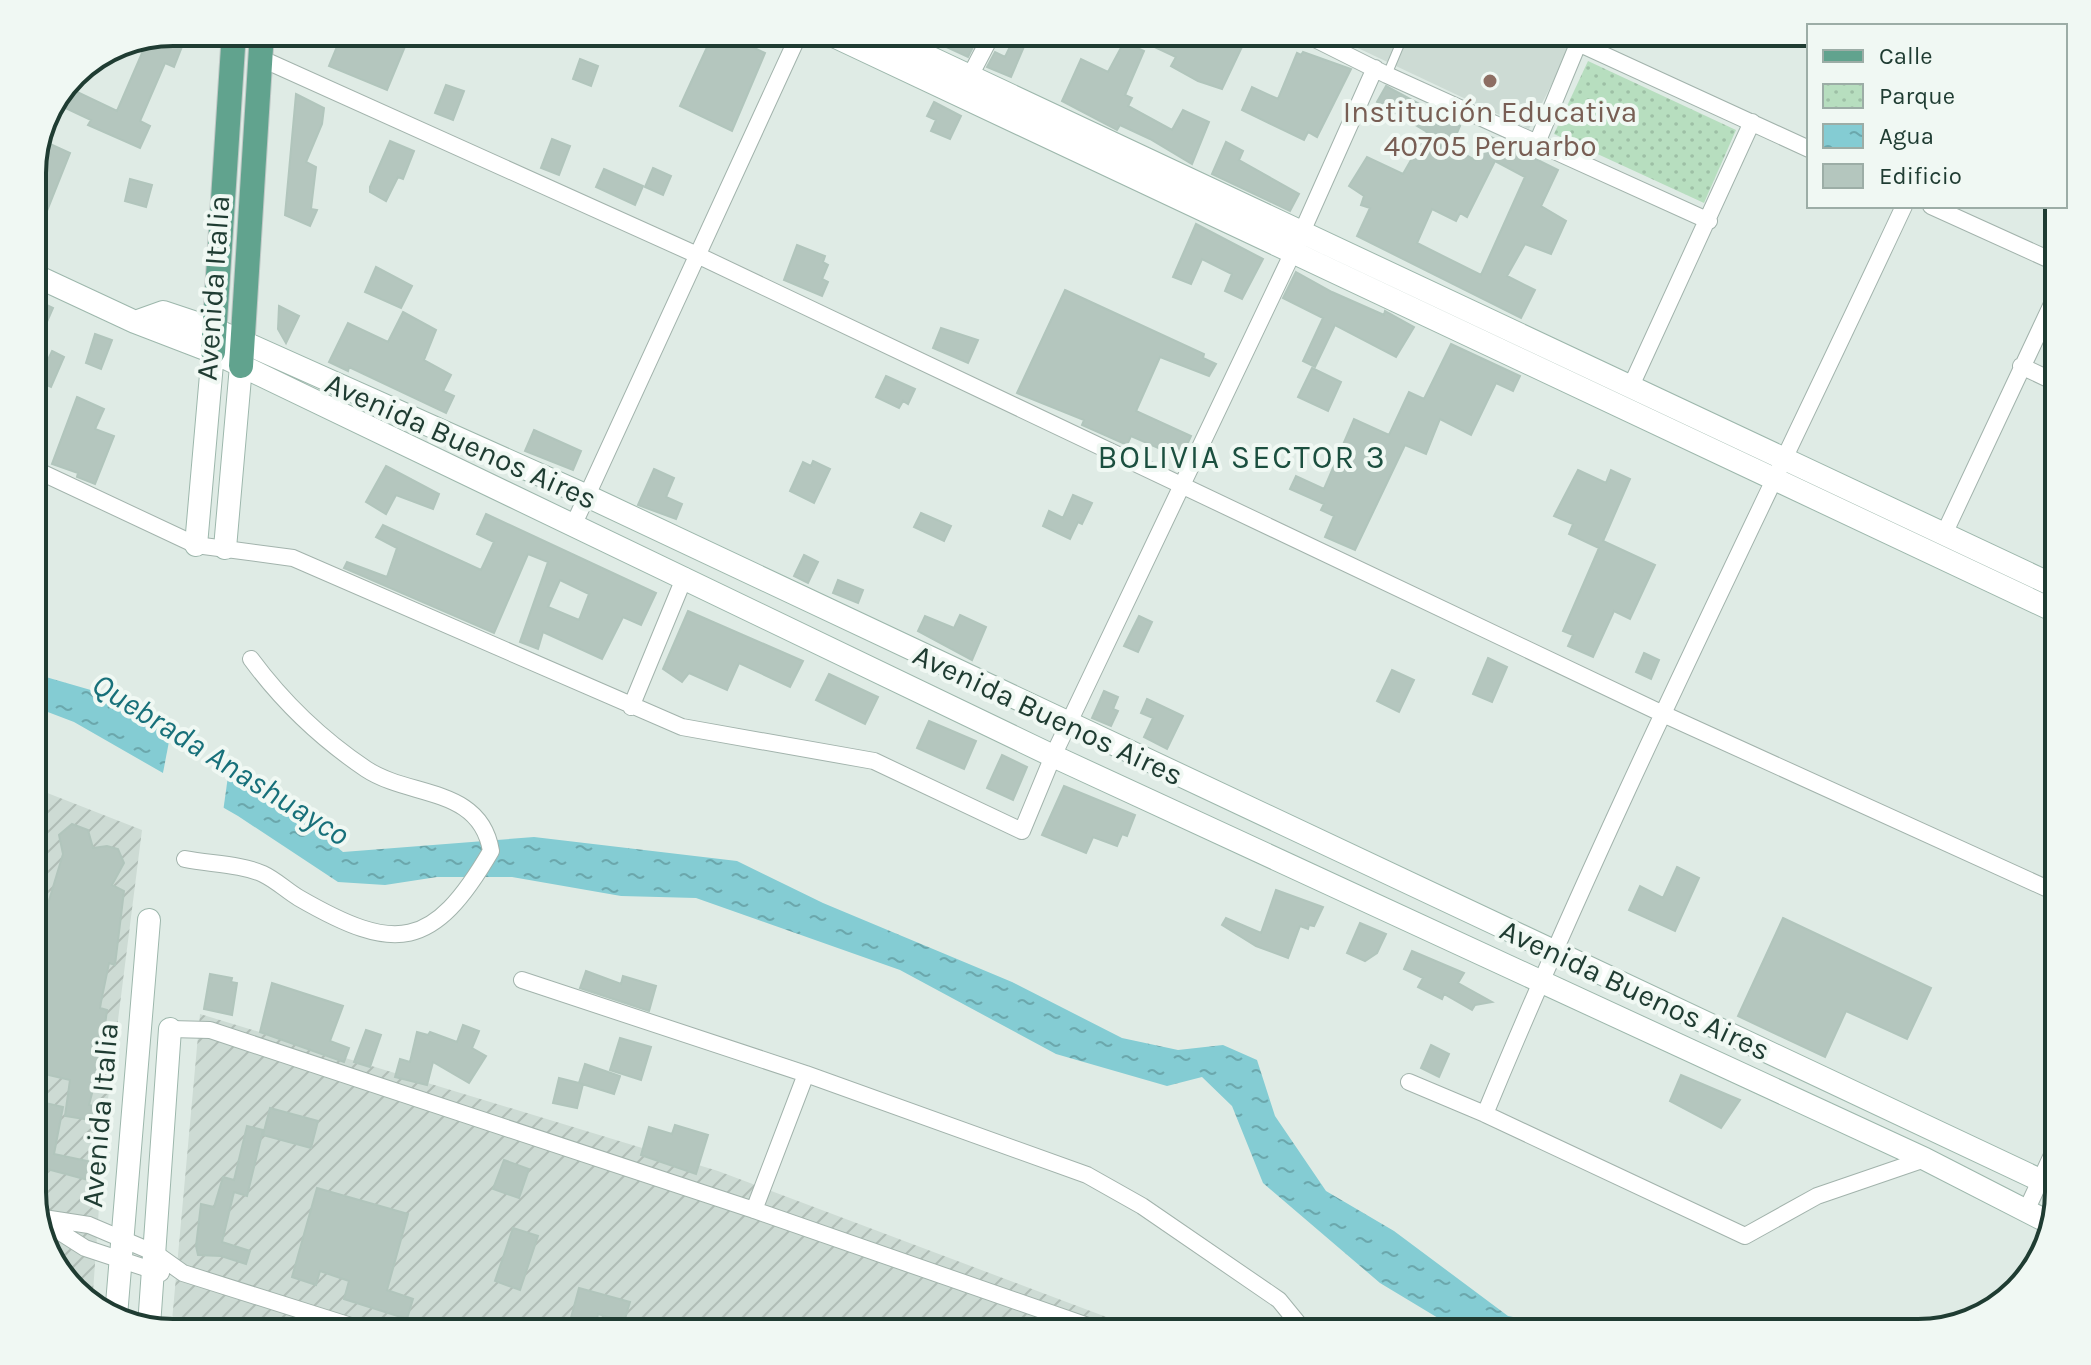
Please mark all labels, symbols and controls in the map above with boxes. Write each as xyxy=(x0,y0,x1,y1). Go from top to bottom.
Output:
legend xyxy=(1807,24,2067,208)
text: Calle xyxy=(1879,42,1933,70)
marker: Institución Educativa 40705 Peruarbo xyxy=(1481,72,1499,90)
text: Parque xyxy=(1879,82,1955,110)
place label: Institución Educativa 40705 Peruarbo xyxy=(1343,94,1637,164)
text: Agua xyxy=(1879,122,1934,150)
text: Edificio xyxy=(1879,162,1962,190)
street label: Avenida Italia xyxy=(189,194,237,382)
street label: Avenida Buenos Aires xyxy=(320,365,602,517)
district label: BOLIVIA SECTOR 3 xyxy=(1097,439,1387,476)
street label: Avenida Buenos Aires xyxy=(907,637,1189,793)
water label: Quebrada Anashuayco xyxy=(86,665,356,854)
street label: Avenida Buenos Aires xyxy=(1494,912,1776,1068)
street label: Avenida Italia xyxy=(74,1021,126,1209)

